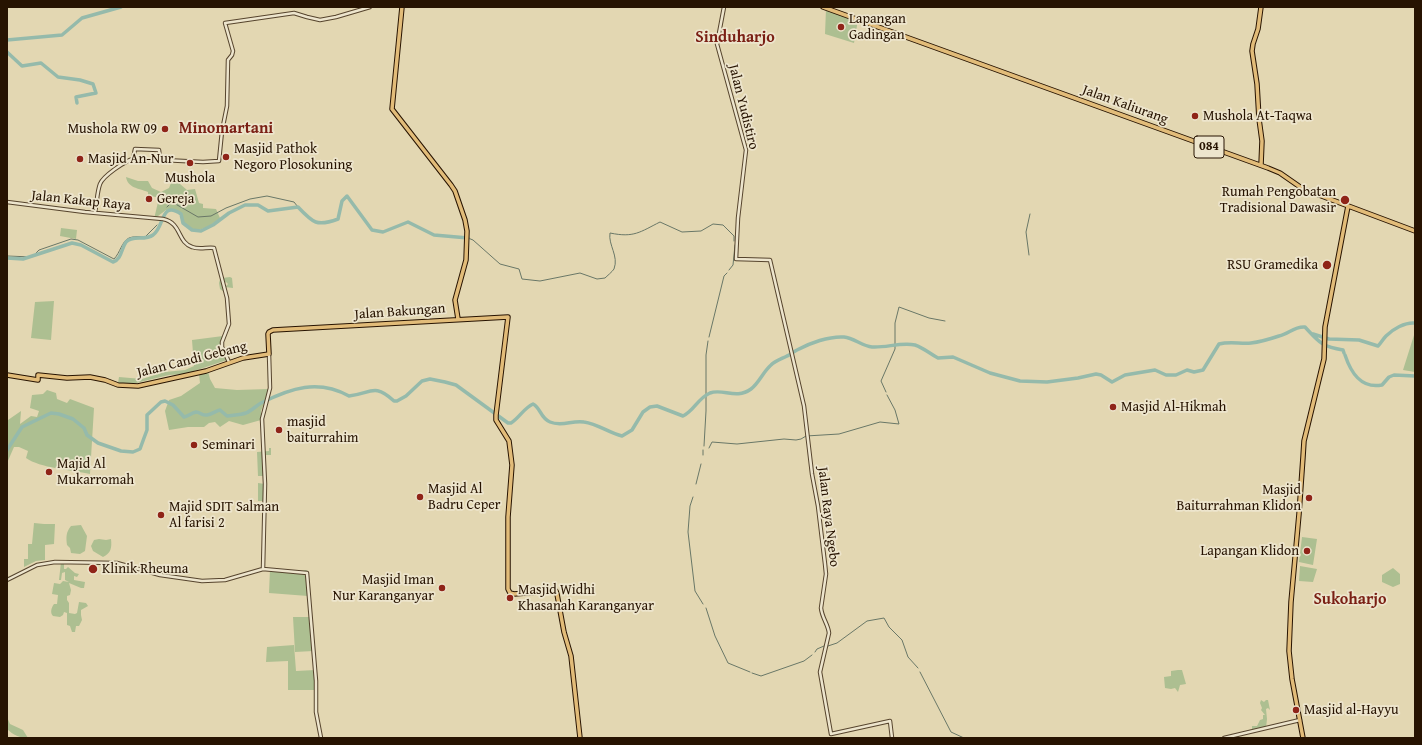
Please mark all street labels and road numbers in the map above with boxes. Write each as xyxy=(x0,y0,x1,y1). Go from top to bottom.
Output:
street label: Jalan Yudistiro xyxy=(724,63,762,151)
street label: Jalan Kaliurang xyxy=(1080,82,1170,128)
road number: 084 xyxy=(1194,136,1224,158)
street label: Jalan Kakap Raya xyxy=(30,187,132,215)
street label: Jalan Bakungan xyxy=(354,300,446,324)
street label: Jalan Candi Gebang xyxy=(135,338,249,382)
street label: Jalan Raya Ngebo xyxy=(814,466,842,568)

